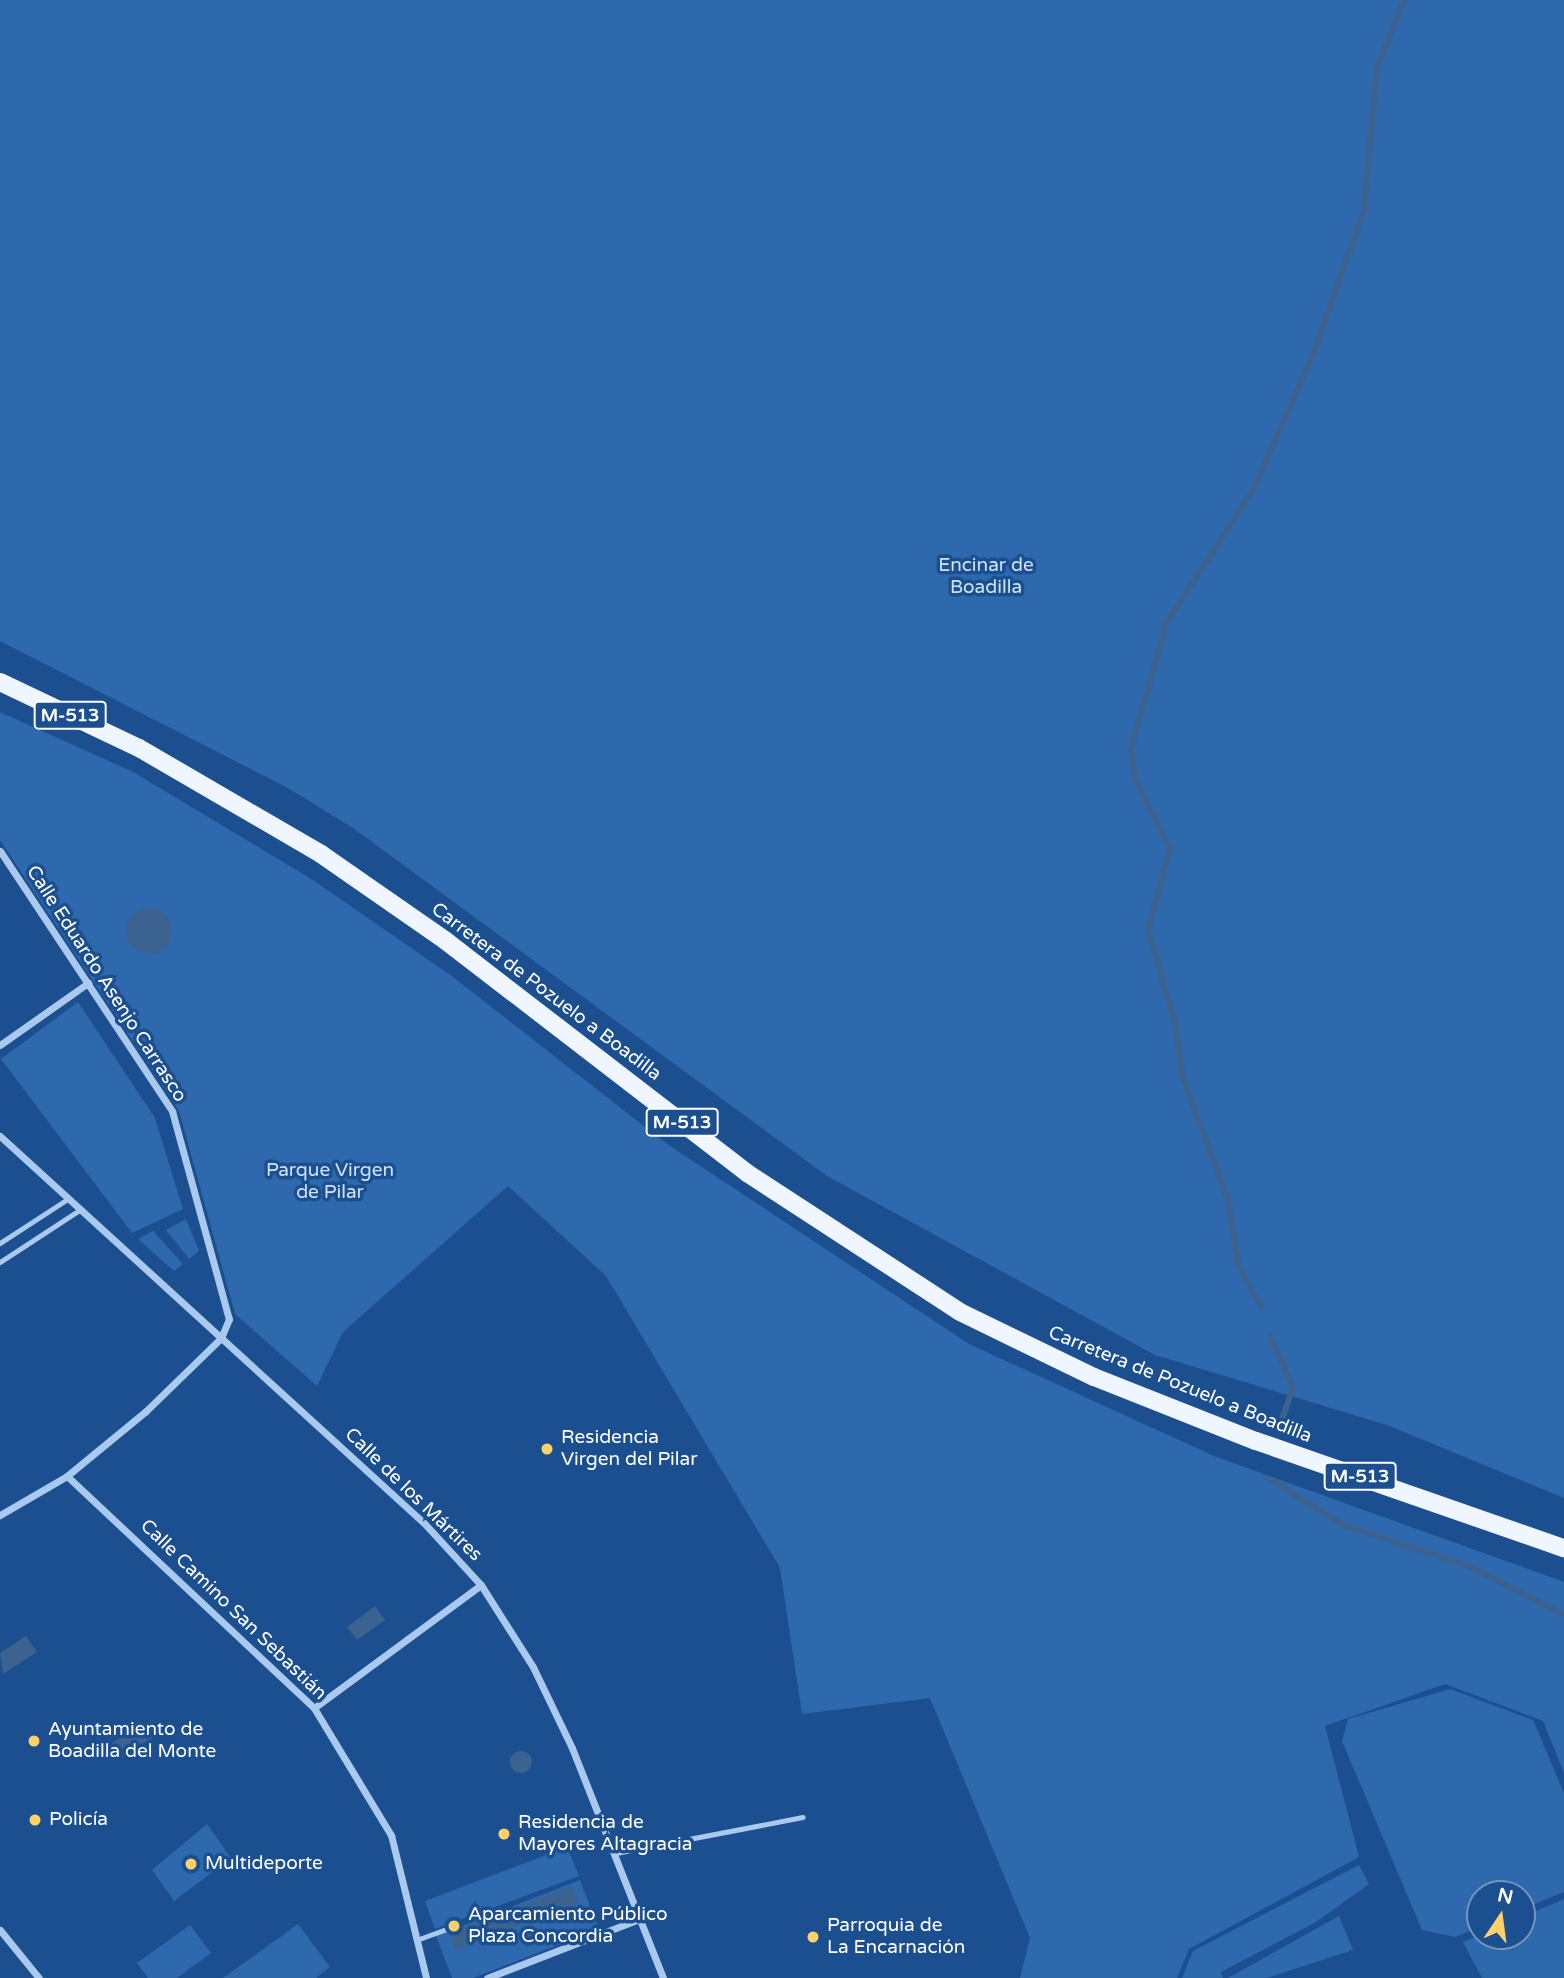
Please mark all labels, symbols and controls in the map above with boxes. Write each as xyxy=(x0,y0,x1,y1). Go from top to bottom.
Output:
park label: Encinar de Boadilla xyxy=(938,555,1034,599)
road number: M-513 xyxy=(33,700,107,730)
street label: Calle Eduardo Asenjo Carrasco xyxy=(21,861,191,1107)
street label: Carretera de Pozuelo a Boadilla xyxy=(426,898,666,1086)
road number: M-513 xyxy=(645,1107,719,1136)
park label: Parque Virgen de Pilar xyxy=(266,1160,394,1204)
street label: Carretera de Pozuelo a Boadilla xyxy=(1045,1322,1315,1448)
street label: Calle de los Mártires xyxy=(340,1424,486,1566)
place label: Residencia Virgen del Pilar xyxy=(561,1427,697,1471)
marker: Residencia Virgen del Pilar xyxy=(539,1441,555,1457)
road number: M-513 xyxy=(1323,1462,1397,1490)
street label: Calle Camino San Sebastián xyxy=(135,1515,331,1705)
place label: Ayuntamiento de Boadilla del Monte xyxy=(48,1719,216,1763)
marker: Ayuntamiento de Boadilla del Monte xyxy=(26,1733,42,1749)
place label: Policía xyxy=(49,1809,108,1831)
marker: Policía xyxy=(27,1812,43,1828)
place label: Residencia de Mayores Altagracia xyxy=(518,1812,692,1856)
marker: Residencia de Mayores Altagracia xyxy=(496,1826,512,1842)
place label: Multideporte xyxy=(205,1853,323,1875)
marker: Multideporte xyxy=(183,1856,199,1872)
north arrow xyxy=(1466,1880,1536,1950)
text: N xyxy=(1495,1884,1515,1909)
place label: Aparcamiento Público Plaza Concordia xyxy=(468,1904,668,1948)
place label: Parroquia de La Encarnación xyxy=(827,1915,965,1959)
marker: Aparcamiento Público Plaza Concordia xyxy=(446,1918,462,1934)
marker: Parroquia de La Encarnación xyxy=(805,1929,821,1945)

